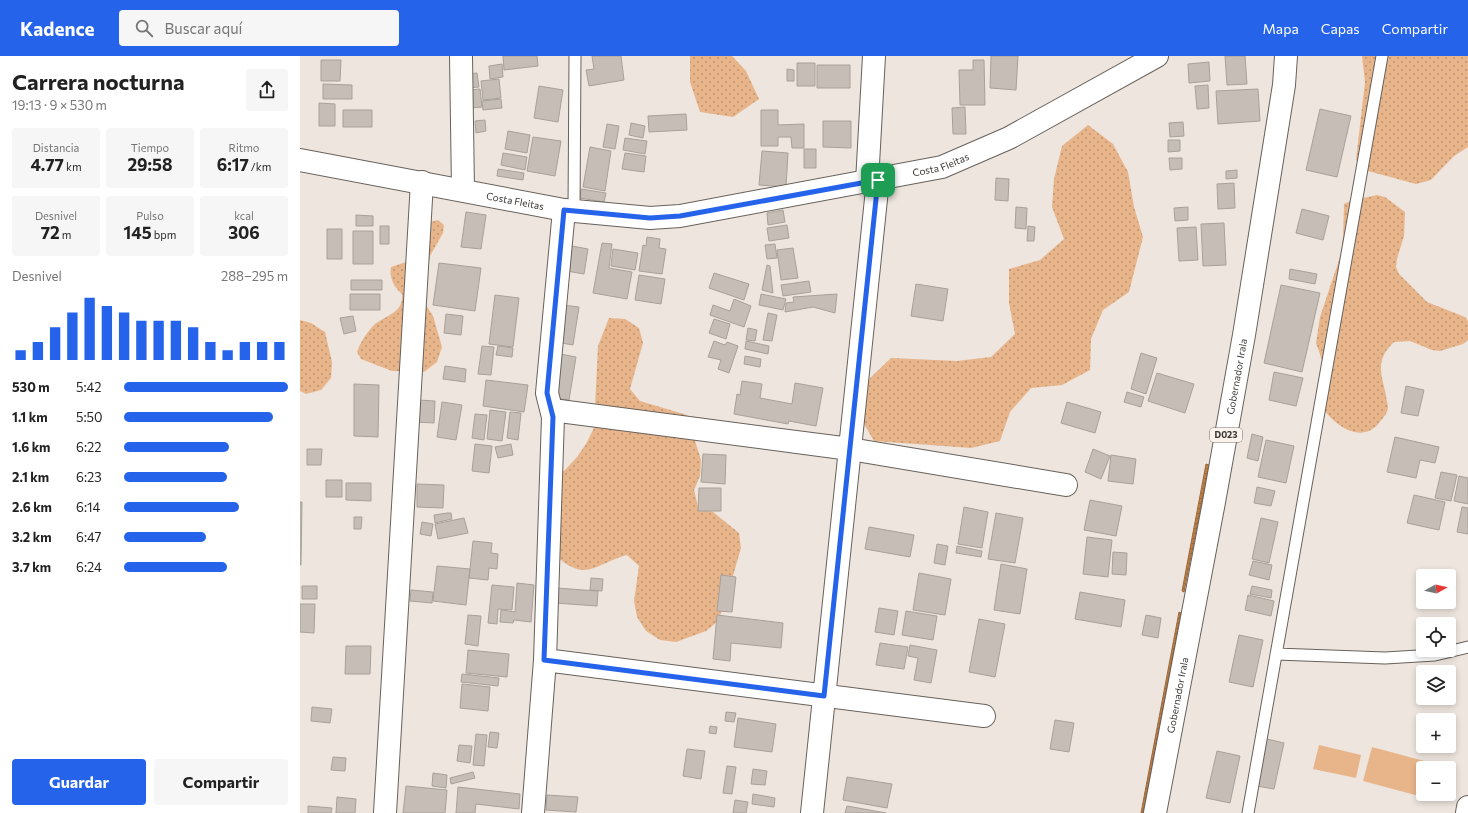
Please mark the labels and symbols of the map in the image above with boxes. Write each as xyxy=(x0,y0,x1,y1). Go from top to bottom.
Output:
street label: Costa Fleitas xyxy=(911,150,971,178)
pin xyxy=(861,163,895,197)
street label: Costa Fleitas xyxy=(485,189,546,212)
street label: Gobernador Irala xyxy=(1224,338,1249,415)
road number: D023 xyxy=(1210,428,1242,442)
north arrow xyxy=(1416,569,1456,609)
street label: Gobernador Irala xyxy=(1164,656,1190,734)

